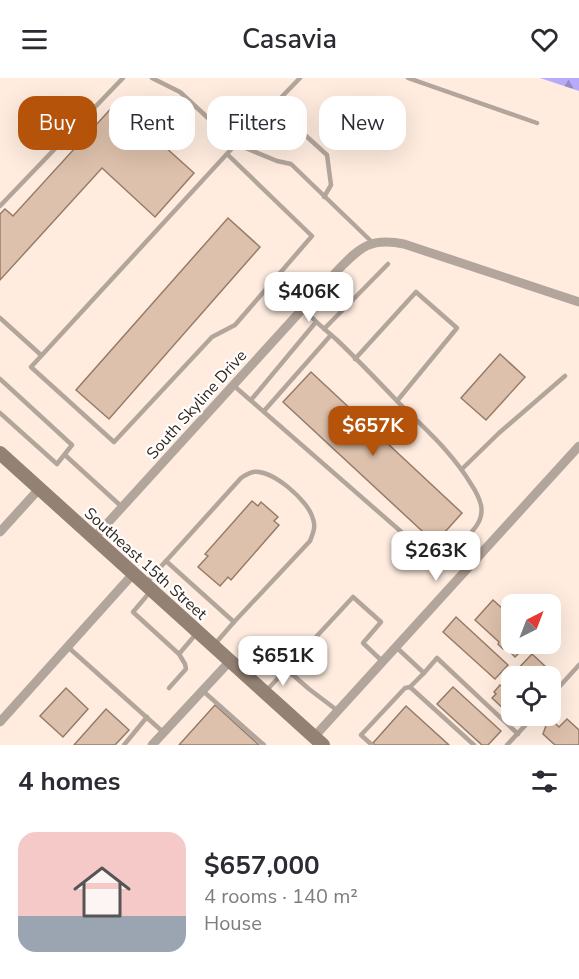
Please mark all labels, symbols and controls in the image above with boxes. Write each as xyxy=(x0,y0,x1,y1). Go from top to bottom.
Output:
text: Casavia xyxy=(242,21,337,58)
icon: menu xyxy=(18,23,51,56)
icon: heart xyxy=(528,23,561,56)
chip: Buy xyxy=(18,96,97,150)
chip: Rent xyxy=(109,96,195,150)
chip: Filters xyxy=(207,96,307,150)
chip: New xyxy=(319,96,406,150)
pin: $406K xyxy=(267,272,351,323)
text: $406K xyxy=(278,278,340,305)
street label: South Skyline Drive xyxy=(142,345,252,464)
pin: $657K xyxy=(331,406,415,457)
text: $657K xyxy=(342,412,404,439)
street label: Southeast 15th Street xyxy=(79,503,212,625)
pin: $263K xyxy=(394,531,478,582)
text: $263K xyxy=(405,537,467,564)
north arrow xyxy=(501,594,561,654)
map controls xyxy=(501,594,561,726)
pin: $651K xyxy=(241,636,325,687)
text: $651K xyxy=(252,642,314,669)
button: locate xyxy=(501,666,561,726)
text: 4 homes xyxy=(18,764,120,799)
icon: filters xyxy=(528,765,561,798)
text: $657,000 xyxy=(204,848,320,883)
icon: home xyxy=(66,856,138,928)
text: 4 rooms · 140 m² xyxy=(204,883,358,910)
text: House xyxy=(204,910,262,937)

